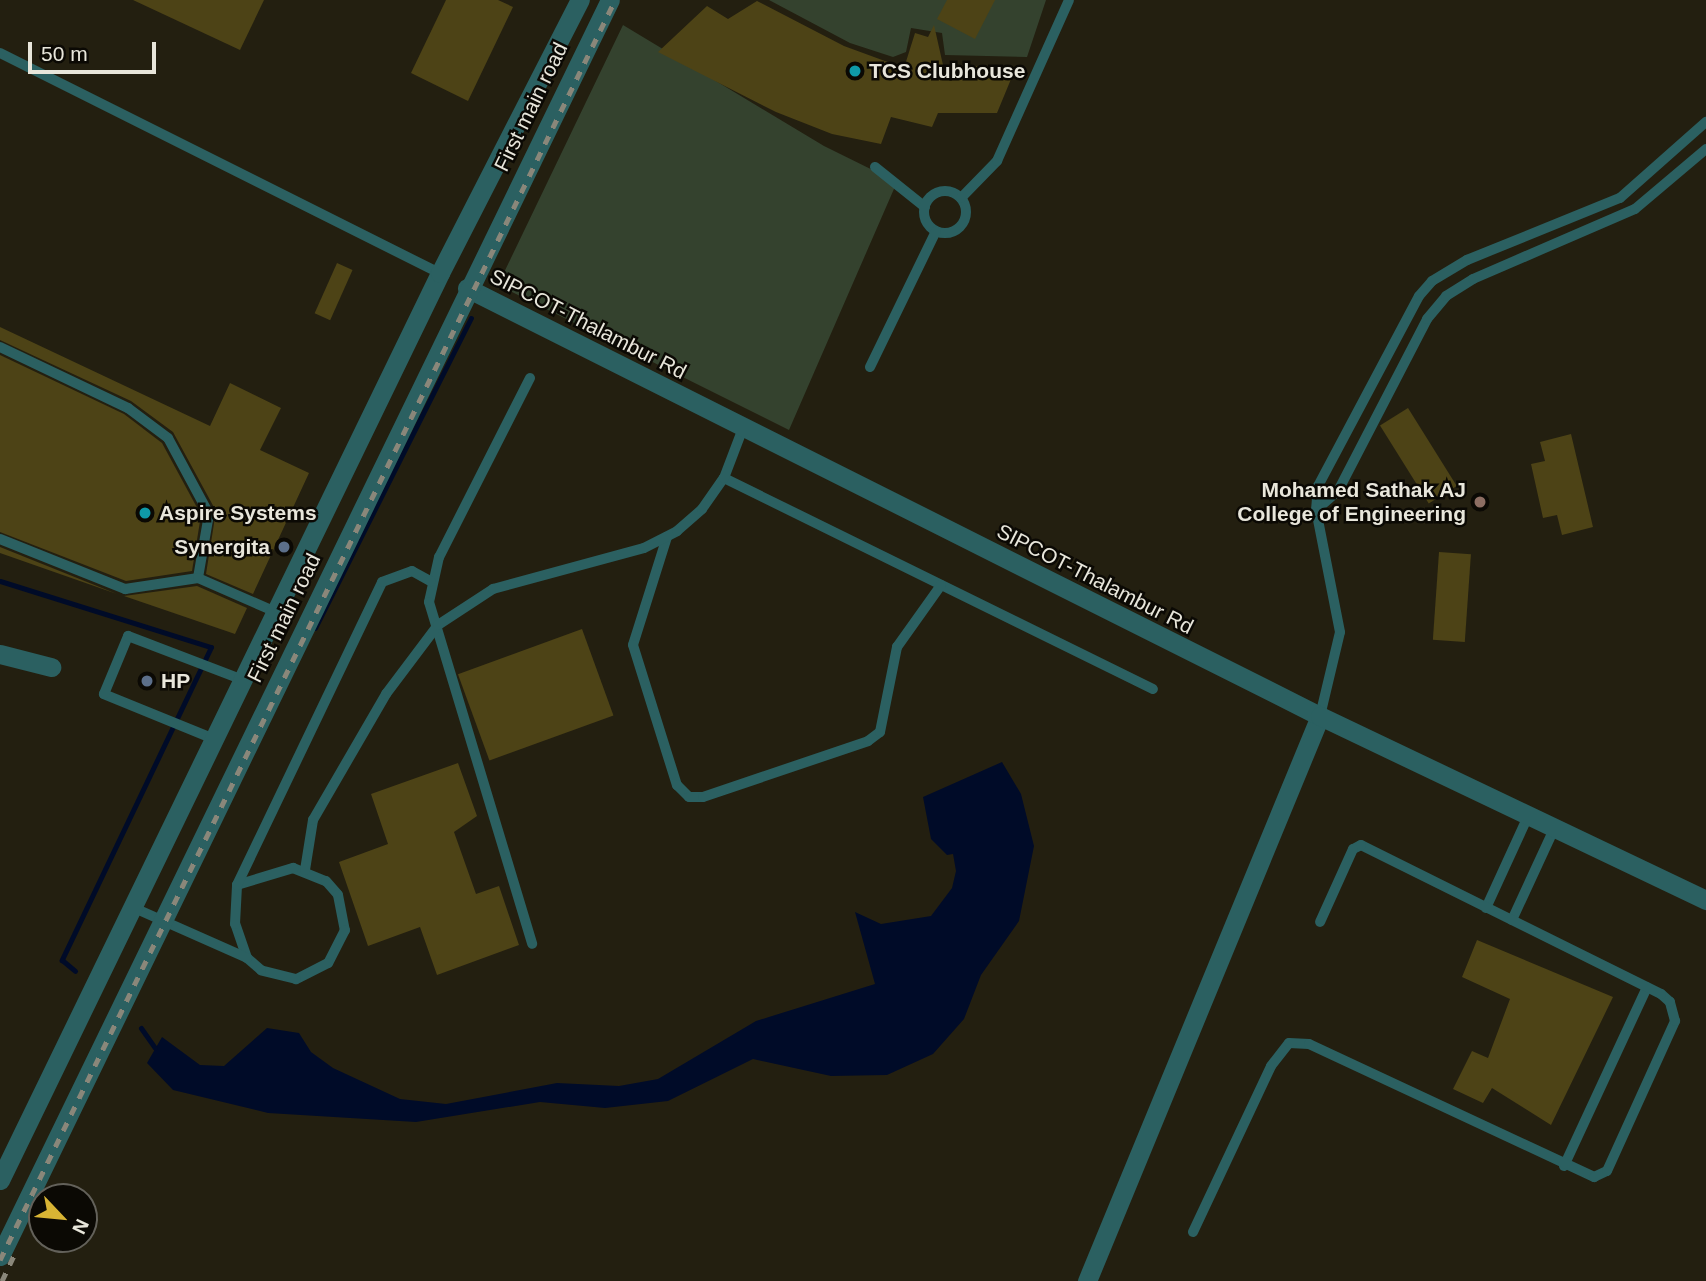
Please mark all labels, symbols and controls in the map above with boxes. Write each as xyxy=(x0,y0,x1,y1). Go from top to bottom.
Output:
scale bar xyxy=(32,28,159,72)
street label: First main road xyxy=(489,39,573,175)
text: 50 m xyxy=(41,42,88,65)
place label: TCS Clubhouse xyxy=(869,58,1025,84)
marker: TCS Clubhouse xyxy=(847,63,863,79)
street label: SIPCOT-Thalambur Rd xyxy=(486,264,690,384)
place label: Mohamed Sathak AJ College of Engineering xyxy=(1237,477,1466,527)
marker: Mohamed Sathak AJ College of Engineering xyxy=(1472,494,1488,510)
place label: Aspire Systems xyxy=(159,500,317,526)
marker: Aspire Systems xyxy=(137,505,153,521)
street label: SIPCOT-Thalambur Rd xyxy=(993,519,1197,639)
place label: Synergita xyxy=(174,534,270,560)
marker: Synergita xyxy=(276,539,292,555)
street label: First main road xyxy=(242,550,326,686)
place label: HP xyxy=(161,668,190,694)
marker: HP xyxy=(139,673,155,689)
north arrow xyxy=(28,1183,98,1253)
text: N xyxy=(68,1216,93,1237)

